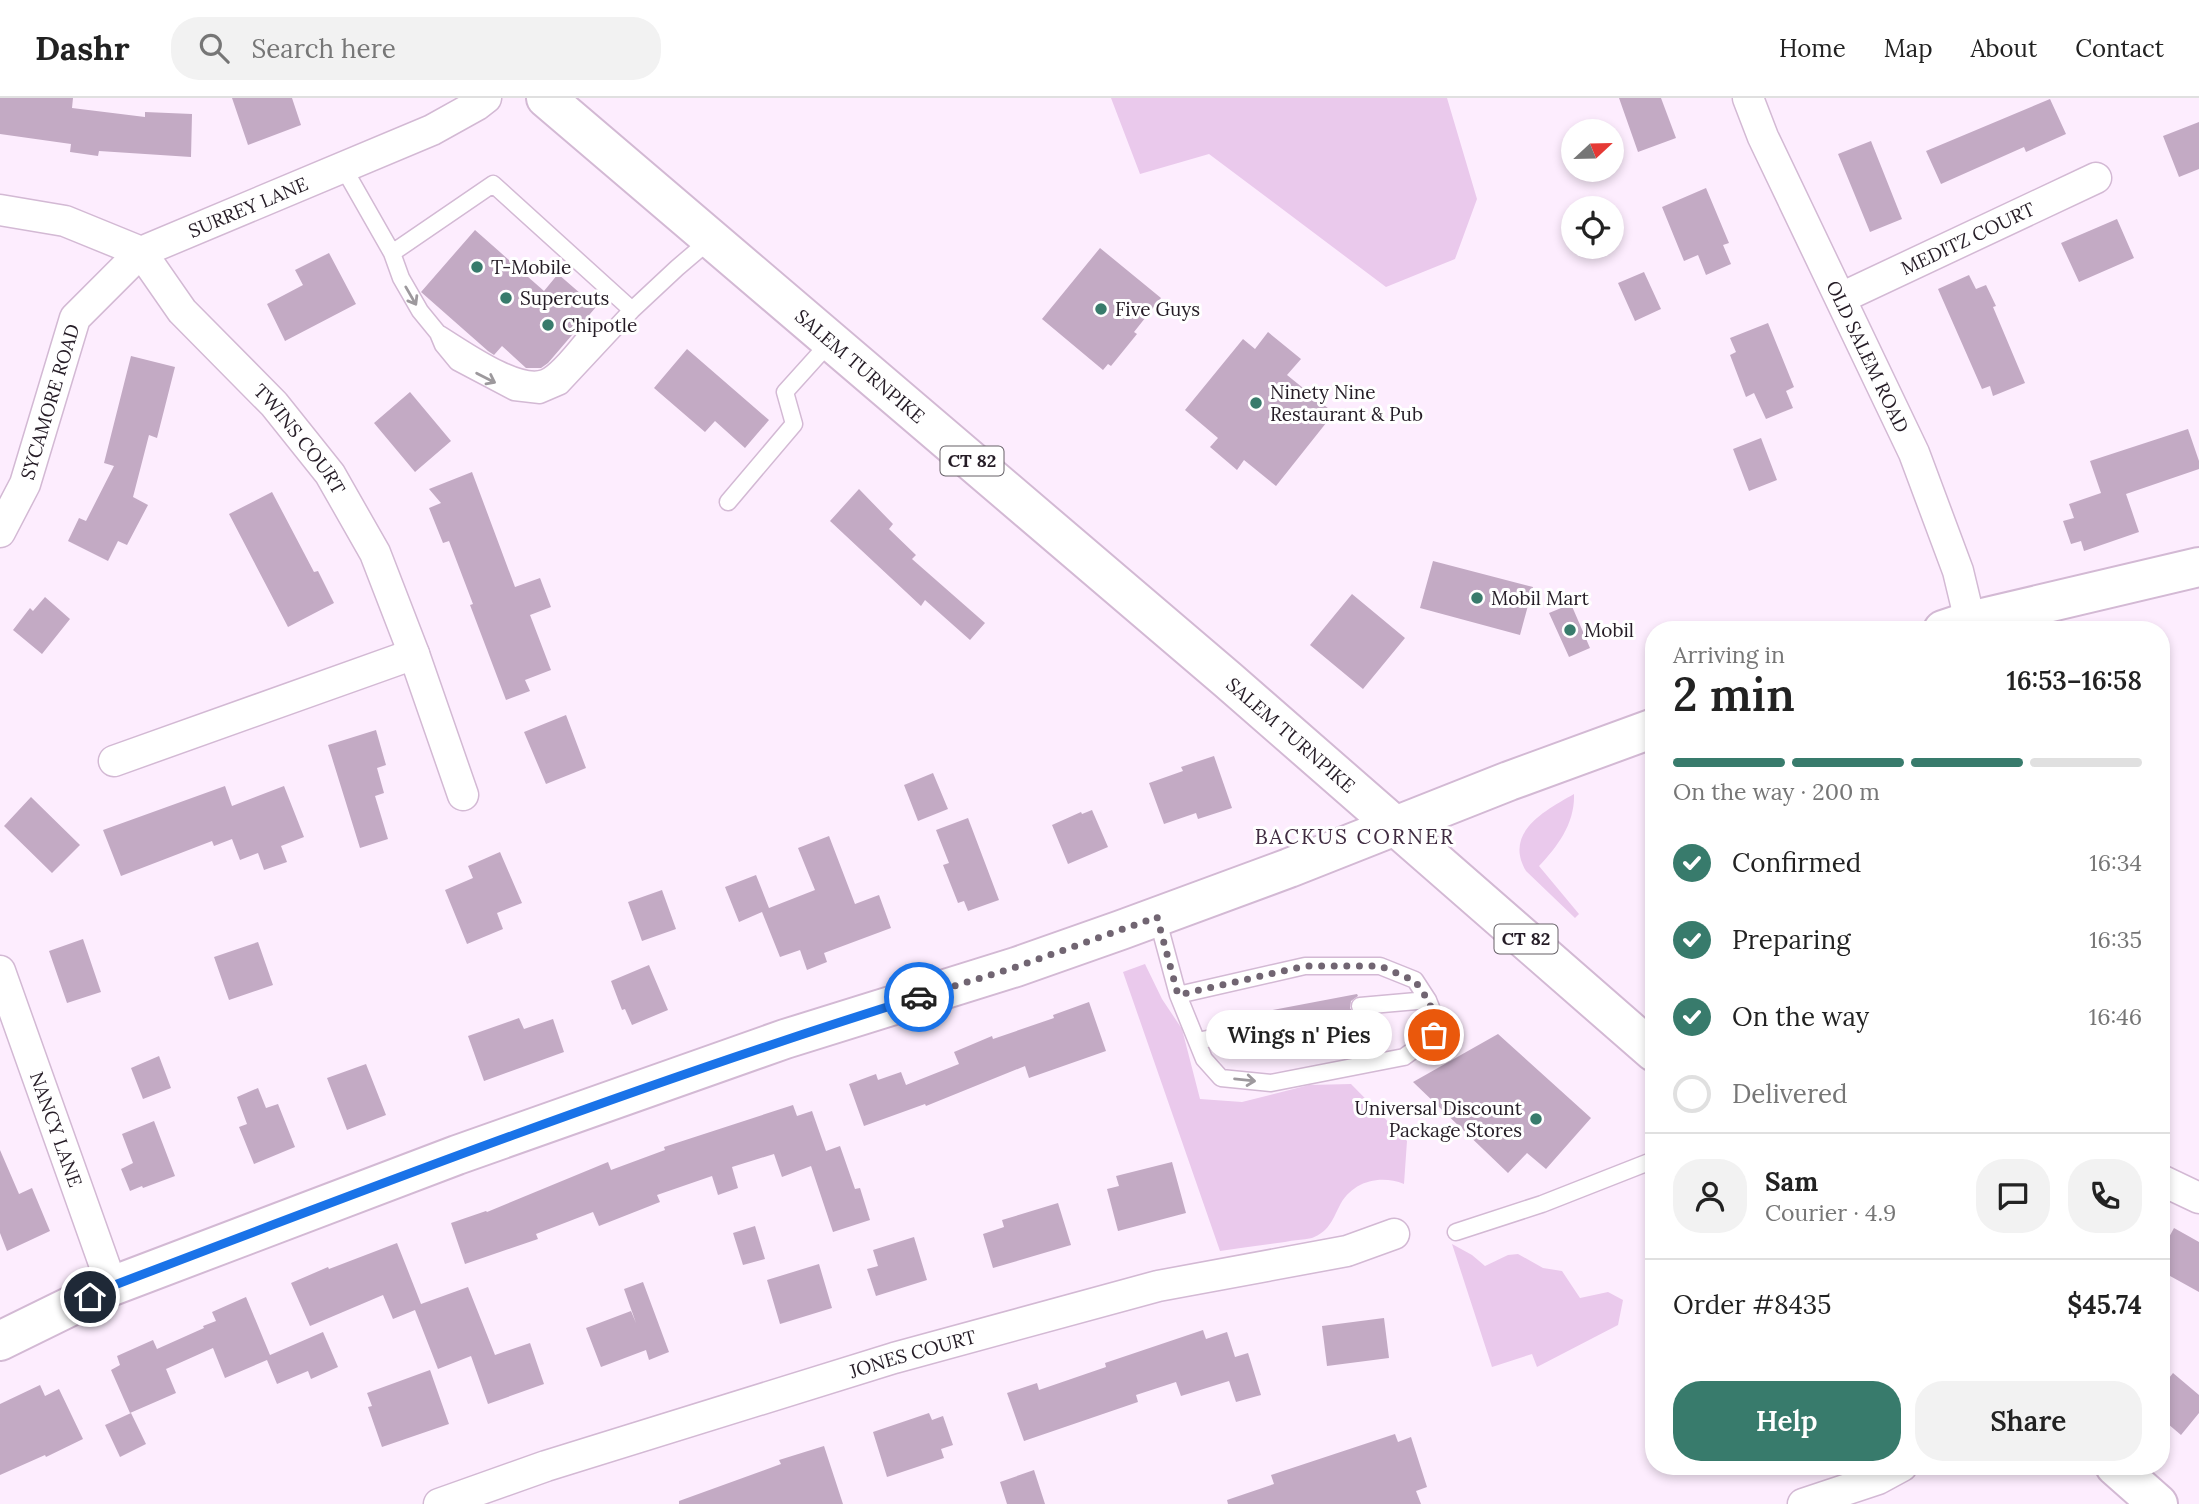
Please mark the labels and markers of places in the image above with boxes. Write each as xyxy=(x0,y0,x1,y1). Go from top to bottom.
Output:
place label: T-Mobile xyxy=(491,255,571,279)
marker: T-Mobile xyxy=(469,259,485,275)
place label: Supercuts xyxy=(520,286,610,310)
marker: Supercuts xyxy=(498,290,514,306)
place label: Five Guys xyxy=(1115,297,1200,321)
marker: Five Guys xyxy=(1093,301,1109,317)
place label: Chipotle xyxy=(562,313,637,337)
marker: Chipotle xyxy=(540,317,556,333)
place label: Ninety Nine Restaurant & Pub xyxy=(1270,380,1423,426)
marker: Ninety Nine Restaurant & Pub xyxy=(1248,395,1264,411)
place label: Mobil Mart xyxy=(1491,586,1590,610)
marker: Mobil Mart xyxy=(1469,590,1485,606)
place label: Mobil xyxy=(1584,618,1634,642)
marker: Mobil xyxy=(1562,622,1578,638)
pin xyxy=(1404,1005,1464,1065)
callout: Wings n' Pies xyxy=(1206,1010,1392,1060)
place label: Universal Discount Package Stores xyxy=(1355,1096,1523,1142)
marker: Universal Discount Package Stores xyxy=(1528,1111,1544,1127)
pin xyxy=(60,1267,120,1327)

